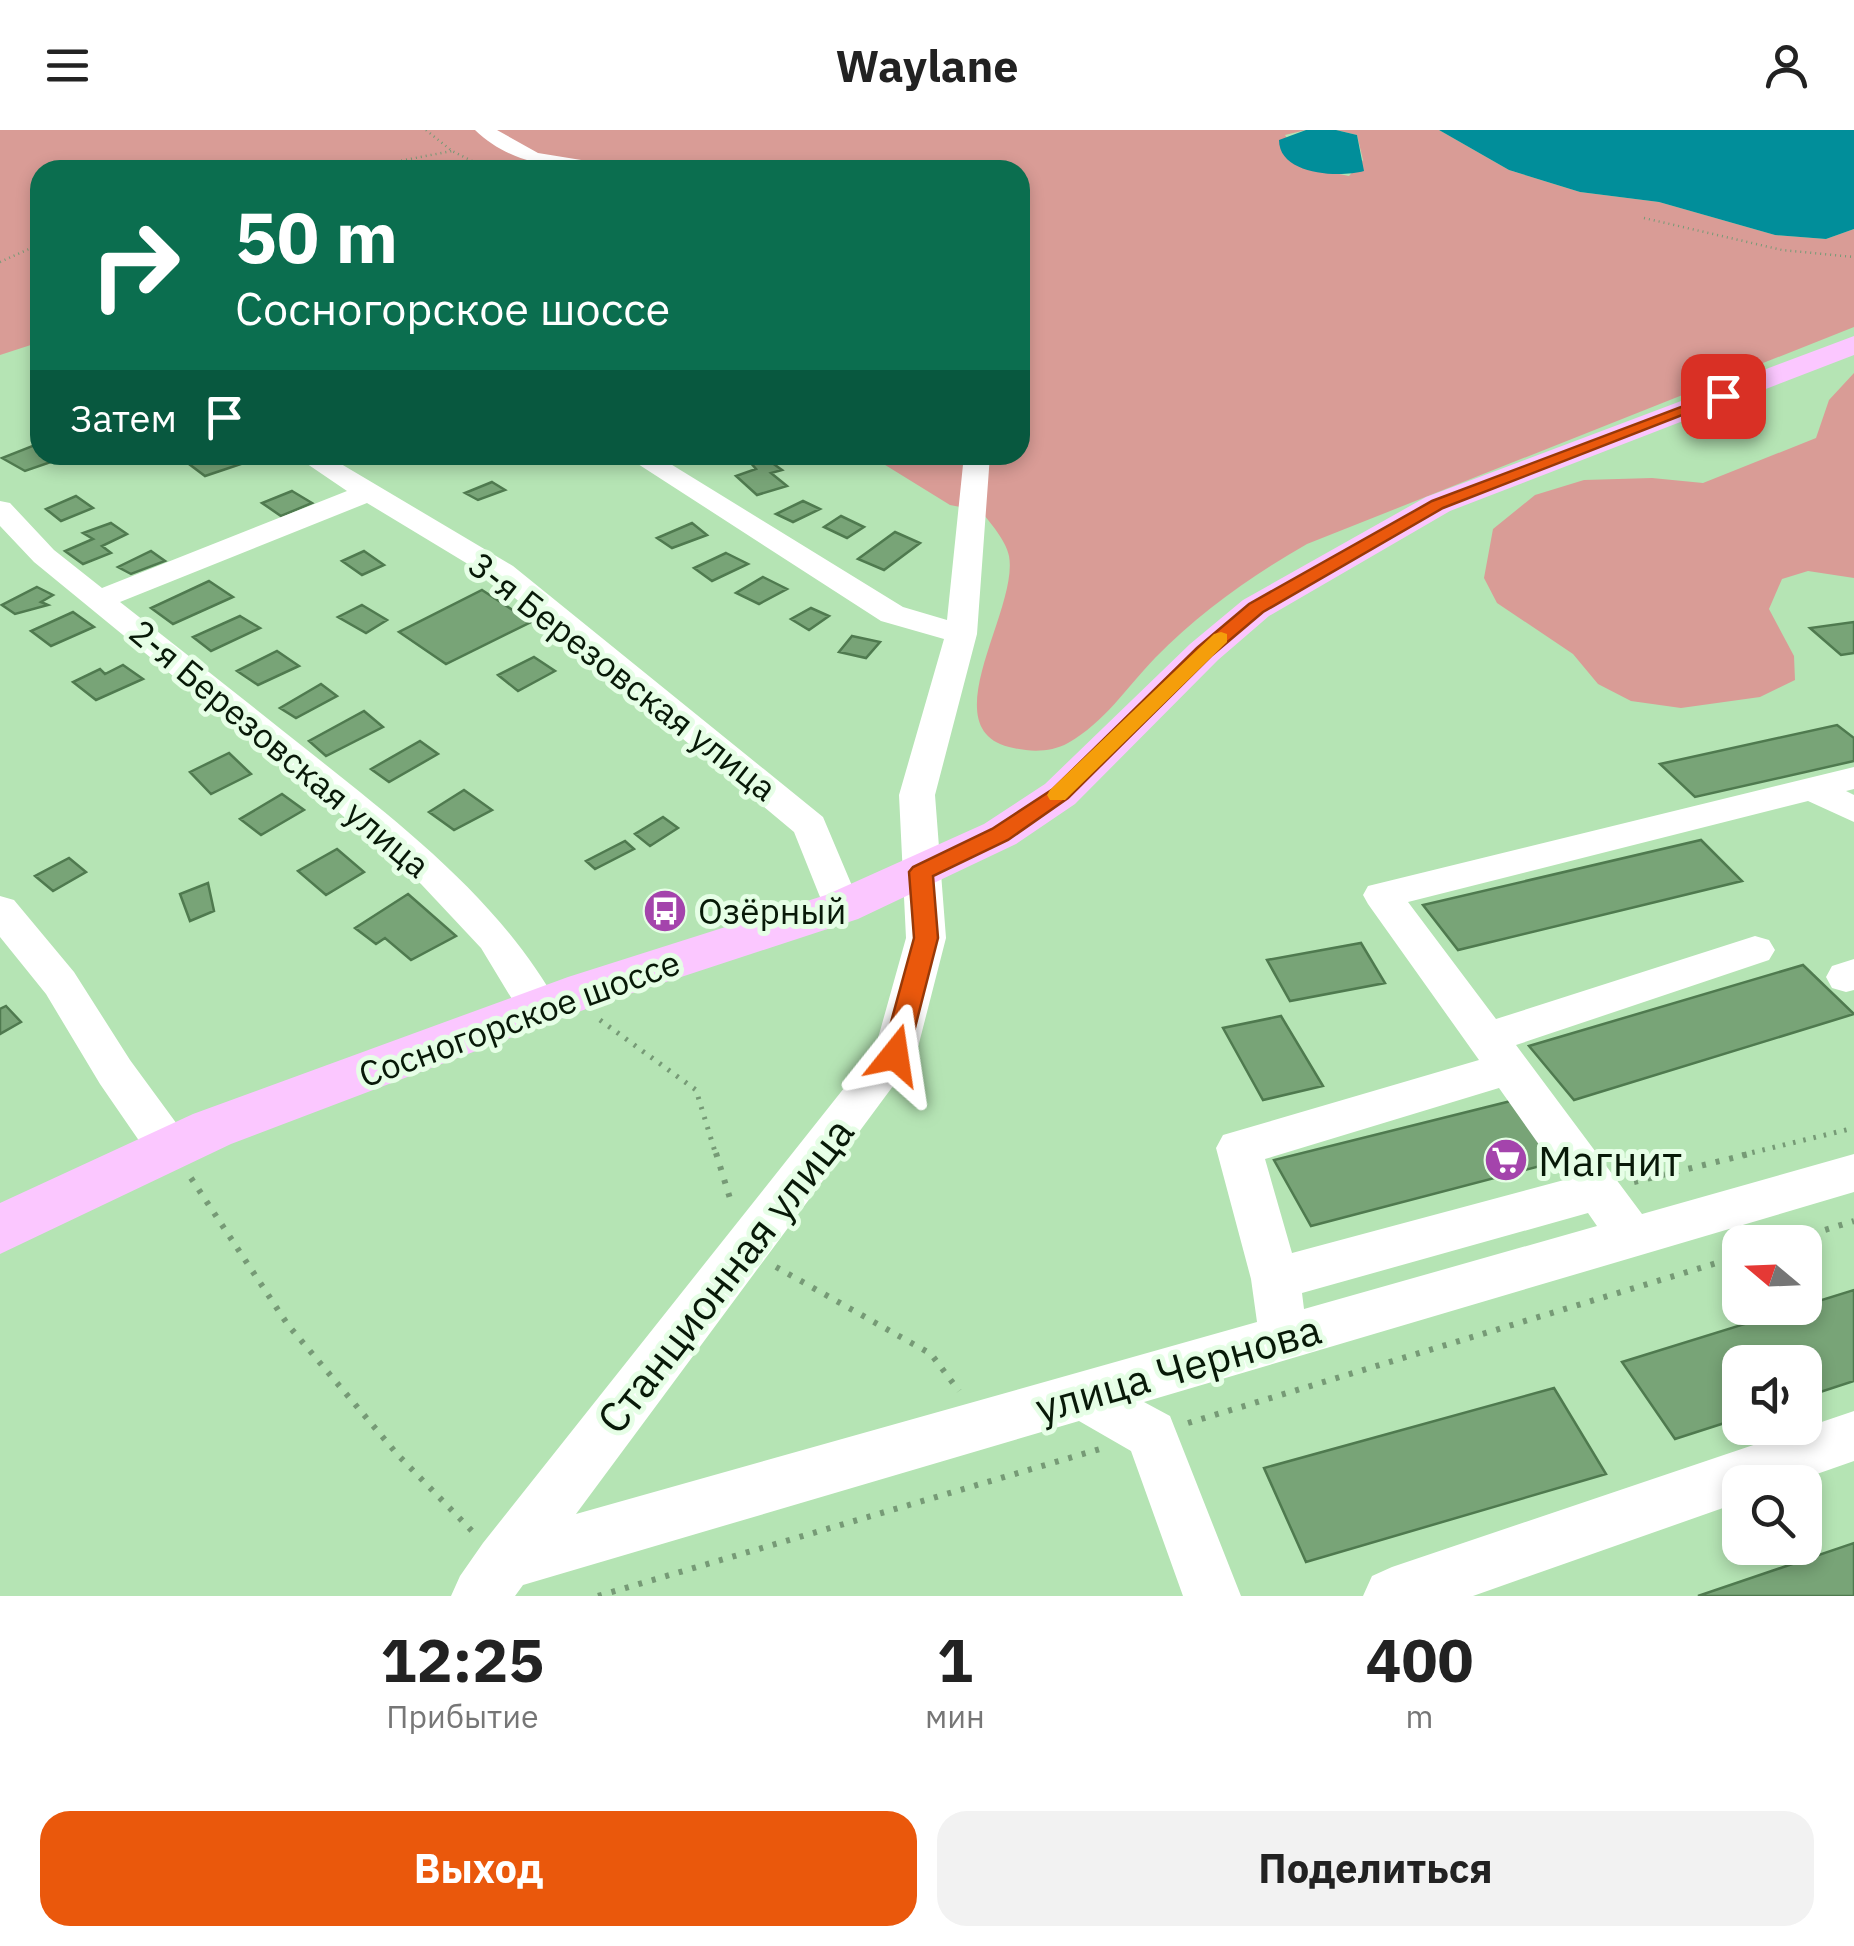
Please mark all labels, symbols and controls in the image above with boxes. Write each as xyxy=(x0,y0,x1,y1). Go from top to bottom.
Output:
text: Waylane xyxy=(835,36,1019,94)
icon: menu xyxy=(40,38,95,93)
icon: person xyxy=(1759,38,1814,93)
text: 50 m xyxy=(235,191,398,282)
icon: right xyxy=(70,200,200,330)
text: Сосногорское шоссе xyxy=(235,279,670,337)
pin xyxy=(1681,354,1766,439)
icon: arrive xyxy=(1696,369,1751,424)
icon: arrive xyxy=(197,390,252,445)
text: Затем xyxy=(70,393,177,442)
street label: 3-я Березовская улица xyxy=(460,541,786,811)
street label: 2-я Березовская улица xyxy=(120,609,440,887)
bus stop icon: Озёрный xyxy=(642,888,688,934)
place label: Озёрный xyxy=(698,888,846,934)
street label: Сосногорское шоссе xyxy=(352,939,686,1097)
position arrow xyxy=(843,1003,947,1107)
street label: Станционная улица xyxy=(584,1106,866,1444)
place label: Магнит xyxy=(1538,1133,1682,1188)
supermarket icon: Магнит xyxy=(1483,1137,1529,1183)
north arrow xyxy=(1722,1225,1822,1325)
map controls xyxy=(1722,1225,1822,1565)
street label: улица Чернова xyxy=(1029,1301,1327,1435)
button: sound xyxy=(1722,1345,1822,1445)
button: search xyxy=(1722,1465,1822,1565)
text: 12:25 xyxy=(381,1620,544,1699)
text: 1 xyxy=(937,1620,973,1699)
text: 400 xyxy=(1365,1620,1473,1699)
text: Прибытие xyxy=(386,1695,539,1737)
text: мин xyxy=(925,1695,985,1737)
text: m xyxy=(1405,1695,1433,1737)
button: Выход xyxy=(40,1811,917,1926)
button: Поделиться xyxy=(937,1811,1814,1926)

